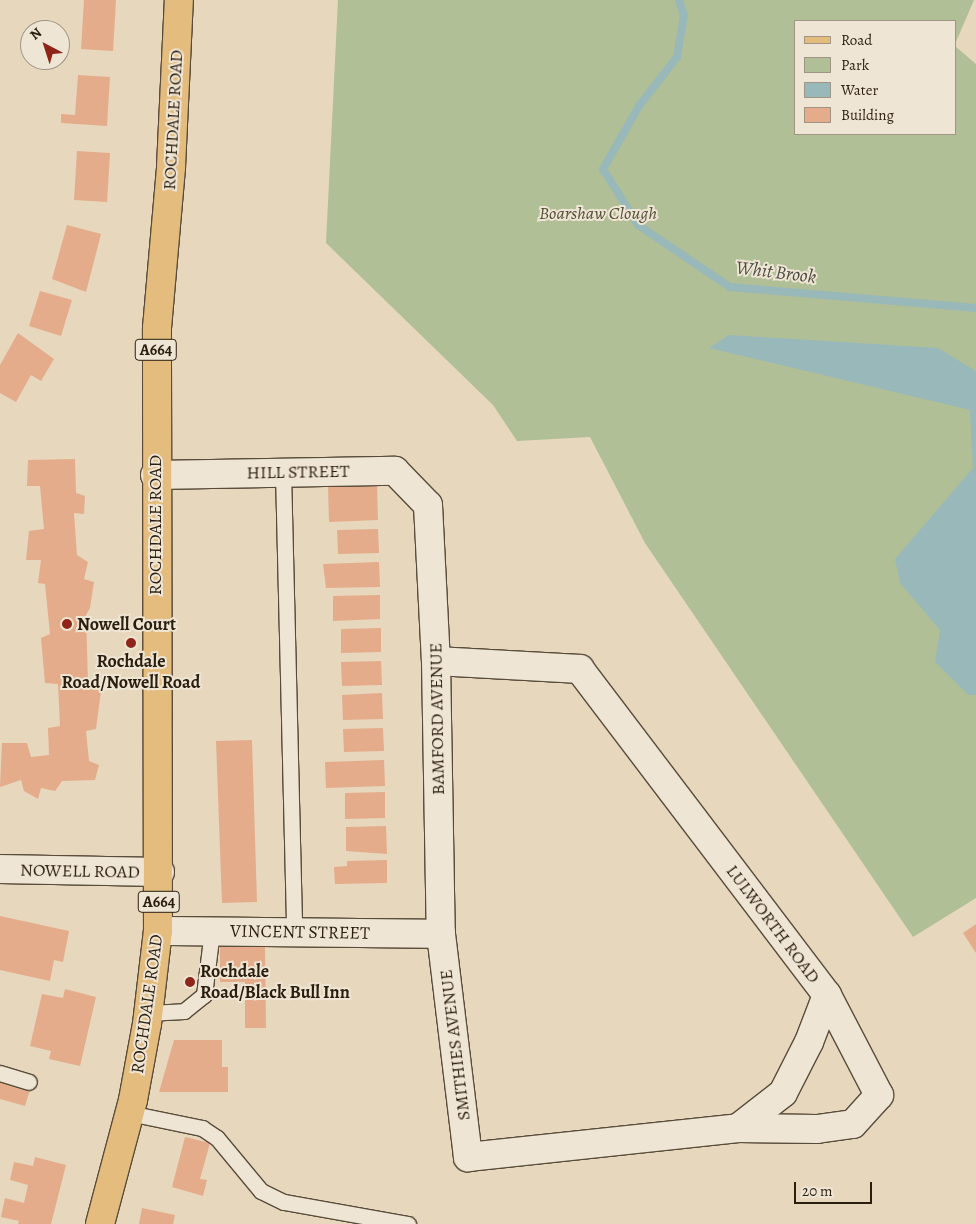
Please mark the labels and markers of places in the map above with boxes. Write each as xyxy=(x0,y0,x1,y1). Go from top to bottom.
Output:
place label: Nowell Court xyxy=(77,613,176,635)
marker: Nowell Court xyxy=(61,618,73,630)
marker: Rochdale Road/Nowell Road xyxy=(125,637,137,649)
place label: Rochdale Road/Nowell Road xyxy=(62,651,200,694)
place label: Rochdale Road/Black Bull Inn xyxy=(200,961,350,1004)
marker: Rochdale Road/Black Bull Inn xyxy=(184,976,196,988)

